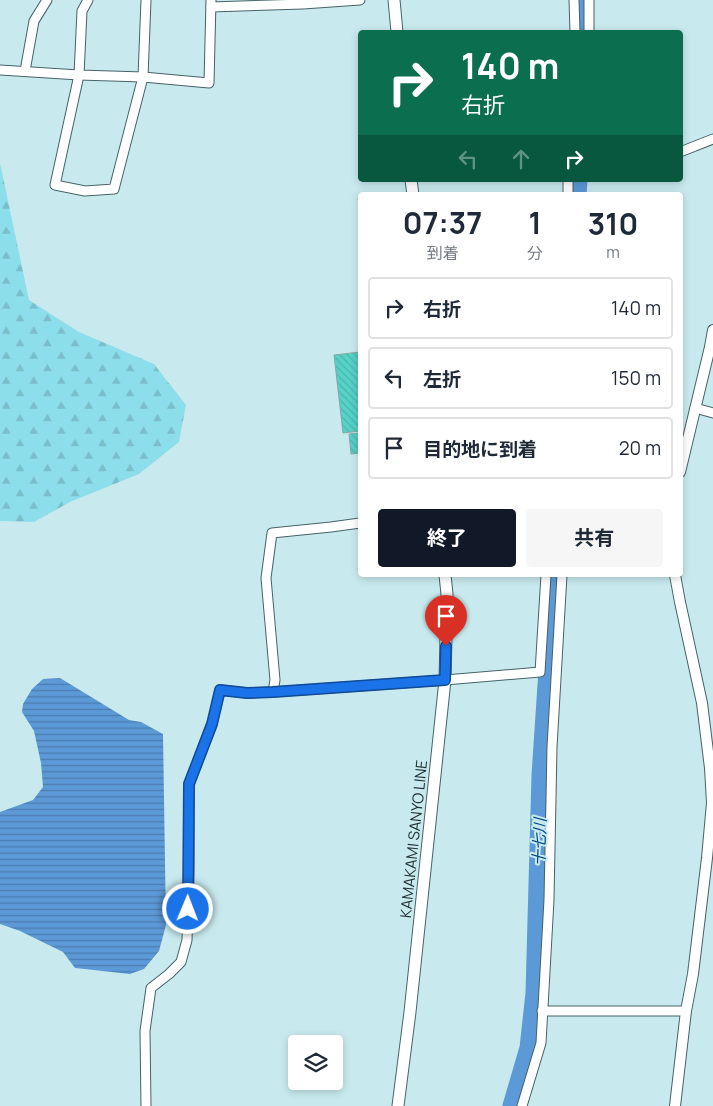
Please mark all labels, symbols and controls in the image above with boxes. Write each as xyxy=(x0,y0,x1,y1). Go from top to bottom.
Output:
text: 140 m xyxy=(461,42,559,90)
icon: right xyxy=(378,50,443,115)
text: 右折 xyxy=(461,90,505,120)
icon: left xyxy=(454,145,482,173)
icon: ahead xyxy=(507,145,535,173)
icon: right xyxy=(560,145,588,173)
text: 07:37 xyxy=(403,202,482,243)
text: 1 xyxy=(528,202,542,243)
text: 310 xyxy=(588,203,638,244)
text: m xyxy=(606,241,620,263)
text: 到着 xyxy=(427,242,459,264)
text: 分 xyxy=(527,242,543,264)
icon: right xyxy=(380,294,408,322)
text: 140 m xyxy=(611,295,661,321)
text: 右折 xyxy=(423,296,461,322)
icon: left xyxy=(380,364,408,392)
text: 150 m xyxy=(611,365,661,391)
text: 左折 xyxy=(423,366,461,392)
icon: arrive xyxy=(380,434,408,462)
text: 20 m xyxy=(619,435,661,461)
text: 目的地に到着 xyxy=(423,436,537,462)
button: 終了 xyxy=(378,509,516,567)
button: 共有 xyxy=(526,509,663,567)
pin xyxy=(425,595,467,646)
icon: arrive xyxy=(432,602,460,630)
street label: KAMAKAMI SANYO LINE xyxy=(395,759,432,919)
water label: 十七川 xyxy=(527,816,551,866)
position arrow xyxy=(161,882,213,934)
map controls xyxy=(288,1035,343,1090)
button: layers xyxy=(288,1035,343,1090)

